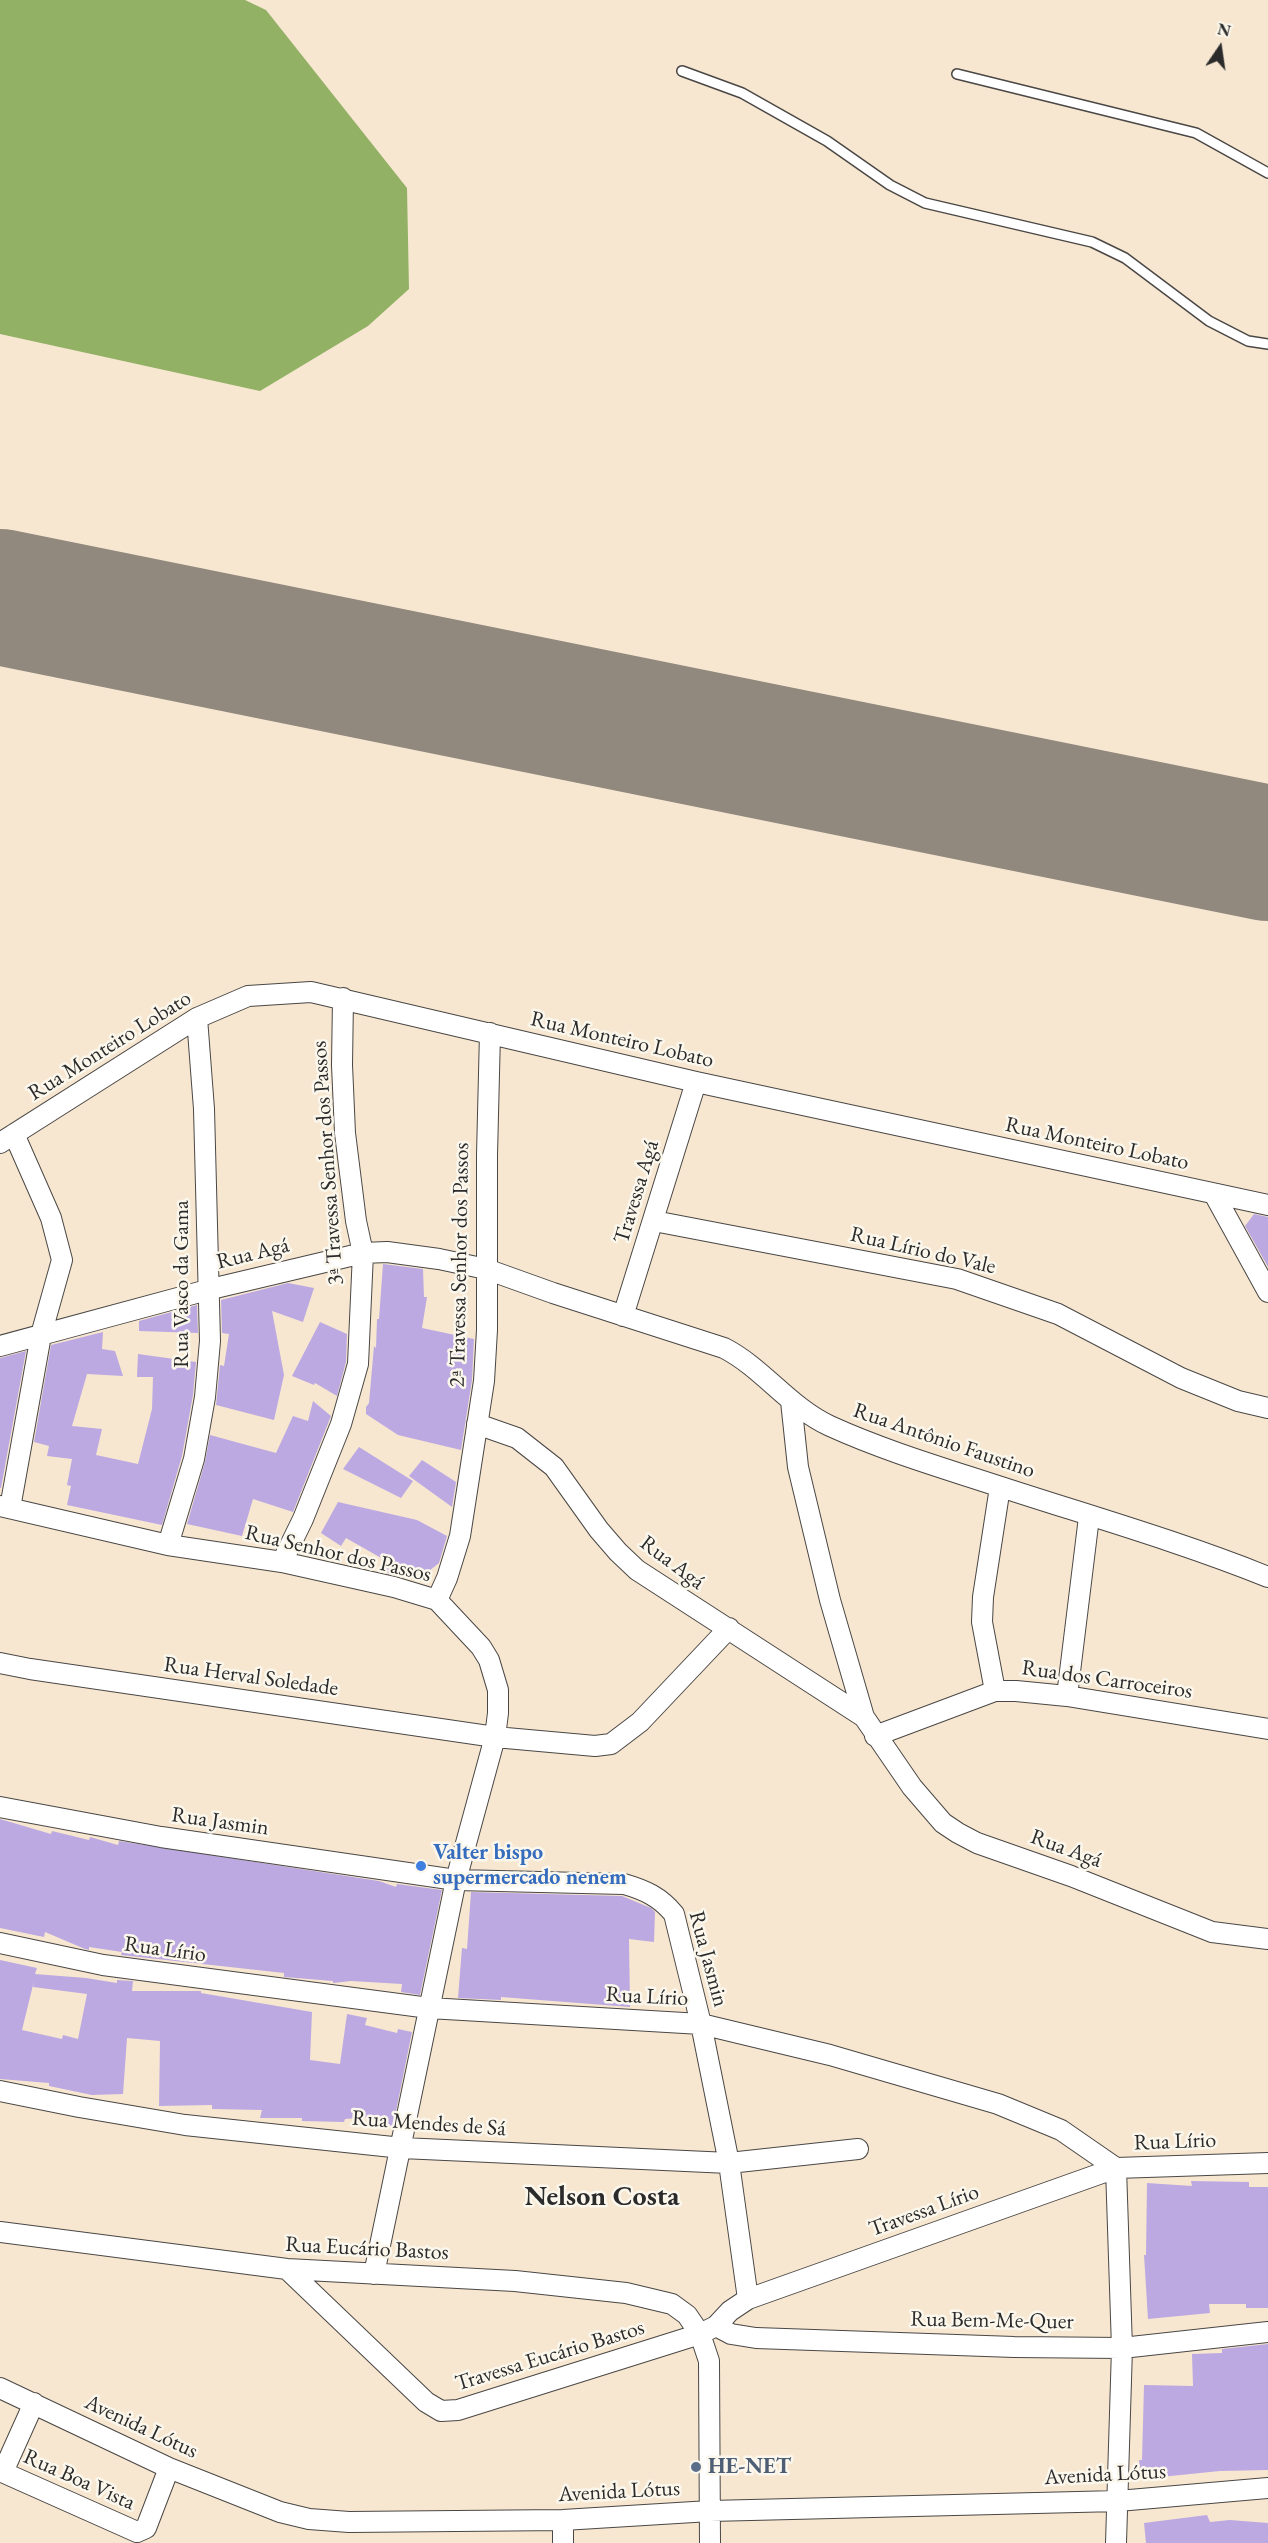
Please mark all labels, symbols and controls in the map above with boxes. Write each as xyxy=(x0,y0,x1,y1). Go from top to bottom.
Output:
north arrow xyxy=(1190,18,1250,78)
text: N xyxy=(1215,18,1233,42)
street label: Rua Monteiro Lobato xyxy=(24,985,196,1107)
street label: Rua Monteiro Lobato xyxy=(528,1006,716,1074)
street label: 3ª Travessa Senhor dos Passos xyxy=(306,1040,350,1286)
street label: Rua Monteiro Lobato xyxy=(1003,1112,1191,1176)
street label: Travessa Agá xyxy=(609,1137,665,1247)
street label: 2ª Travessa Senhor dos Passos xyxy=(445,1142,475,1388)
street label: Rua Vasco da Gama xyxy=(169,1200,195,1368)
street label: Rua Lírio do Vale xyxy=(848,1221,998,1281)
street label: Rua Agá xyxy=(214,1232,292,1276)
street label: Rua Antônio Faustino xyxy=(850,1398,1038,1484)
street label: Rua Senhor dos Passos xyxy=(242,1520,434,1588)
street label: Rua Agá xyxy=(634,1530,710,1596)
street label: Rua Herval Soledade xyxy=(162,1652,340,1702)
street label: Rua dos Carroceiros xyxy=(1020,1655,1194,1705)
street label: Rua Jasmin xyxy=(170,1802,270,1842)
street label: Rua Agá xyxy=(1027,1824,1105,1874)
place label: Valter bispo supermercado nenem xyxy=(433,1840,627,1892)
marker: Valter bispo supermercado nenem xyxy=(414,1859,428,1873)
street label: Rua Jasmin xyxy=(683,1908,733,2010)
street label: Rua Lírio xyxy=(122,1931,208,1969)
street label: Rua Lírio xyxy=(605,1982,689,2012)
street label: Rua Mendes de Sá xyxy=(351,2105,507,2143)
street label: Rua Lírio xyxy=(1133,2127,1217,2157)
street label: Travessa Lírio xyxy=(865,2179,983,2243)
district label: Nelson Costa xyxy=(524,2180,680,2214)
street label: Rua Eucário Bastos xyxy=(285,2232,449,2266)
street label: Rua Bem-Me-Quer xyxy=(910,2306,1074,2336)
street label: Travessa Eucário Bastos xyxy=(452,2315,648,2397)
street label: Avenida Lótus xyxy=(80,2389,202,2465)
street label: Rua Boa Vista xyxy=(19,2444,139,2516)
place label: HE-NET xyxy=(708,2454,791,2480)
street label: Avenida Lótus xyxy=(1043,2459,1167,2491)
marker: HE-NET xyxy=(689,2460,703,2474)
street label: Avenida Lótus xyxy=(557,2476,681,2508)

